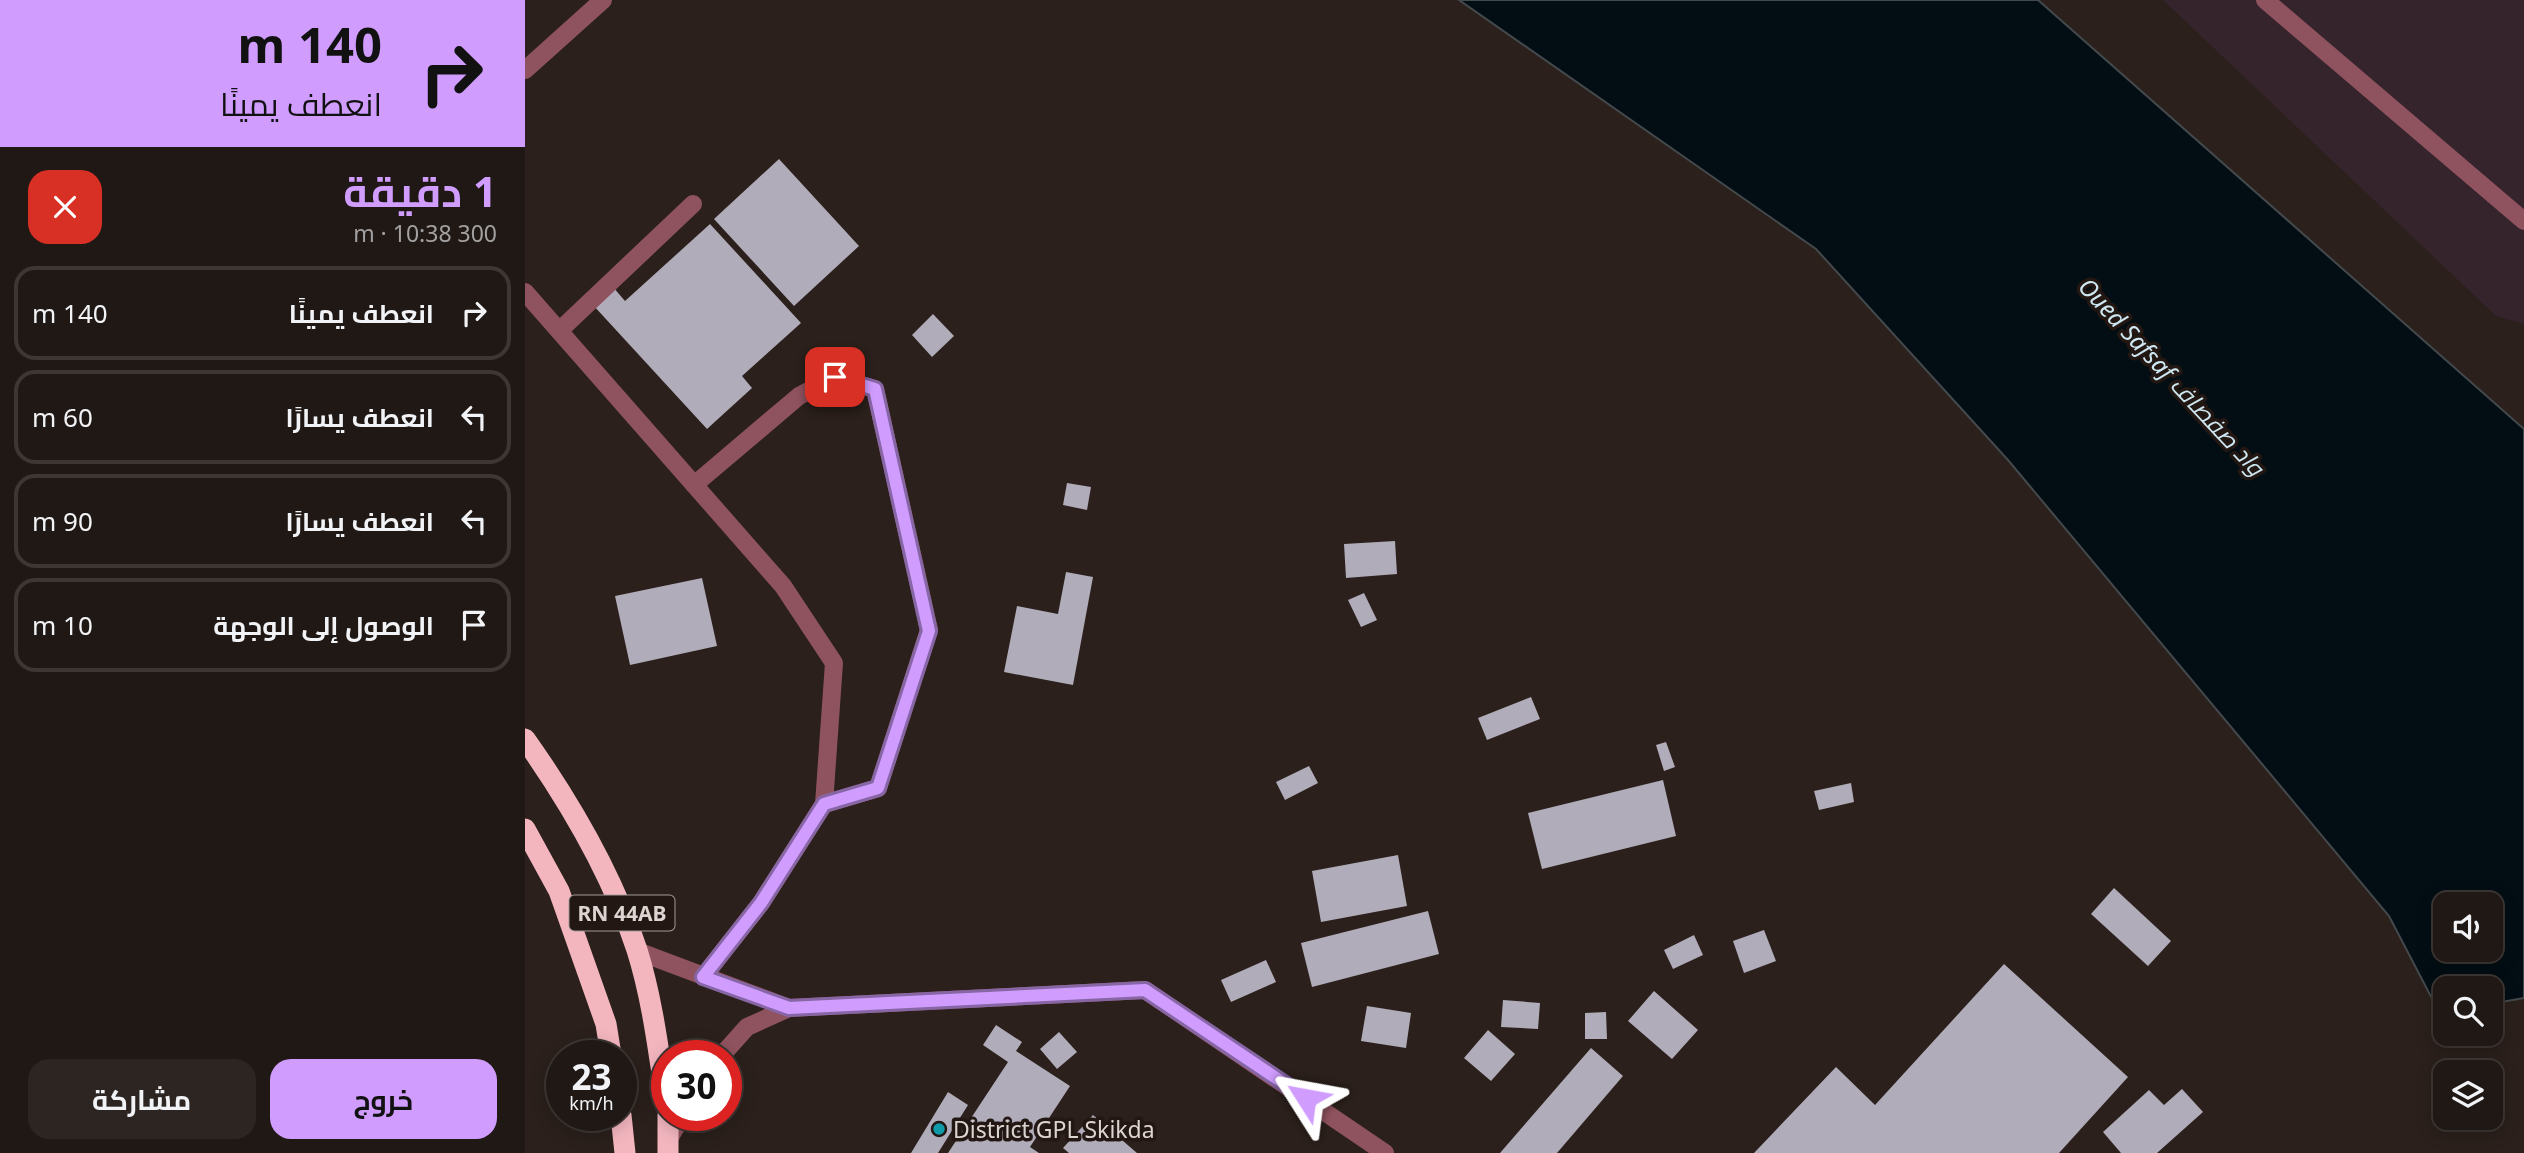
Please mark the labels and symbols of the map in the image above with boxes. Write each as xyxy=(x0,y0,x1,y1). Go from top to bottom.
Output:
water label: Oued Safsaf واد صفصاف xyxy=(2072,270,2274,483)
pin xyxy=(805,347,865,407)
road number: RN 44AB xyxy=(569,895,675,930)
speed limit sign: 30 xyxy=(651,1040,742,1131)
position arrow xyxy=(1269,1061,1343,1135)
place label: District GPL Skikda xyxy=(953,1113,1155,1145)
marker: District GPL Skikda xyxy=(931,1121,947,1137)

